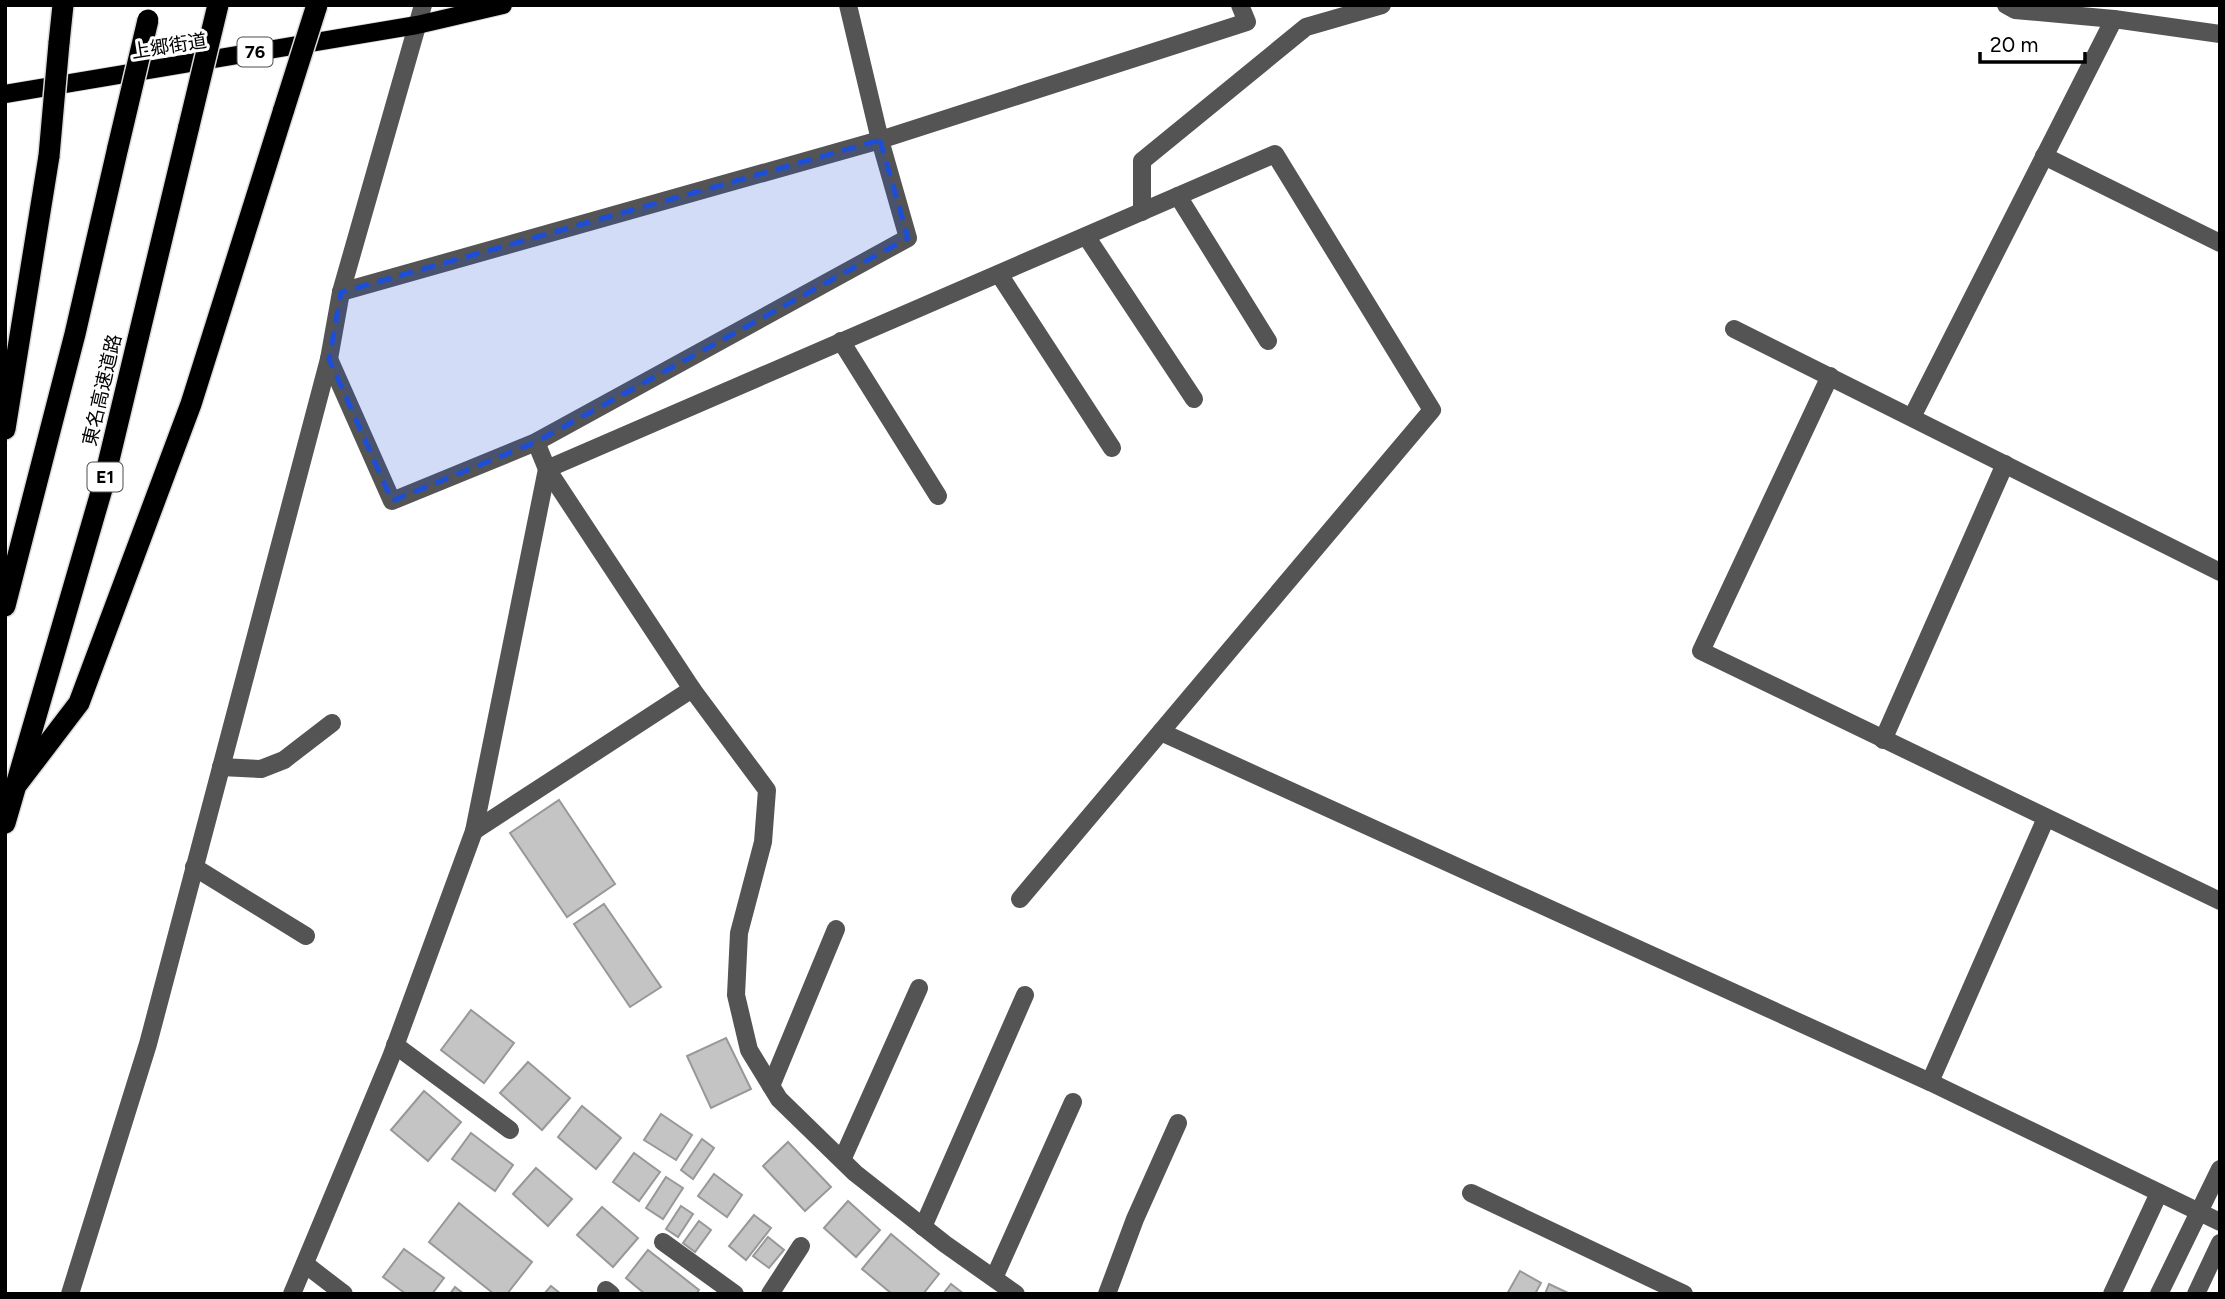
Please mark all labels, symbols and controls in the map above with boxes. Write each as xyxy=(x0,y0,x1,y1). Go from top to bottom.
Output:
scale bar xyxy=(1980,21,2085,65)
street label: 上郷街道 xyxy=(130,29,208,63)
text: 20 m xyxy=(1990,32,2038,57)
road number: 76 xyxy=(238,38,272,66)
street label: 東名高速道路 xyxy=(78,332,126,448)
road number: E1 xyxy=(88,462,122,491)

